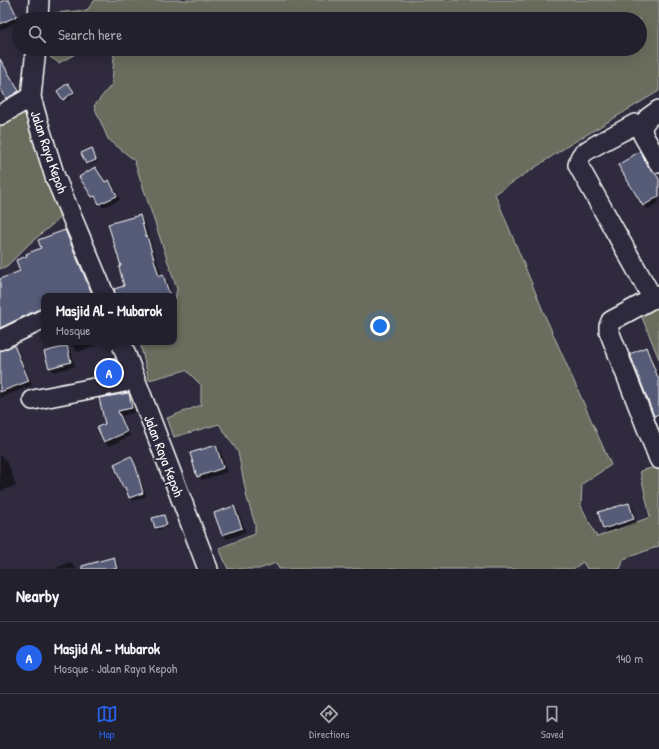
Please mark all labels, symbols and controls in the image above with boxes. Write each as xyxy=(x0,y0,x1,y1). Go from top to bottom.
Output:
search box xyxy=(12,12,647,56)
icon: search xyxy=(26,23,48,45)
text: Search here xyxy=(58,24,122,45)
street label: Jalan Raya Kepoh xyxy=(25,108,73,196)
popup xyxy=(41,293,177,345)
text: Masjid Al - Mubarok xyxy=(56,300,162,321)
your location xyxy=(370,316,390,336)
text: Mosque xyxy=(56,321,90,339)
pin: A xyxy=(96,358,122,388)
street label: Jalan Raya Kepoh xyxy=(139,412,189,500)
text: Nearby xyxy=(16,584,59,607)
text: Masjid Al - Mubarok xyxy=(54,638,160,659)
text: A xyxy=(26,649,32,667)
text: 140 m xyxy=(616,649,643,667)
text: Mosque · Jalan Raya Kepoh xyxy=(54,659,177,677)
tab: Map xyxy=(96,703,118,741)
tab: Directions xyxy=(309,703,350,741)
tab: Saved xyxy=(541,703,563,741)

